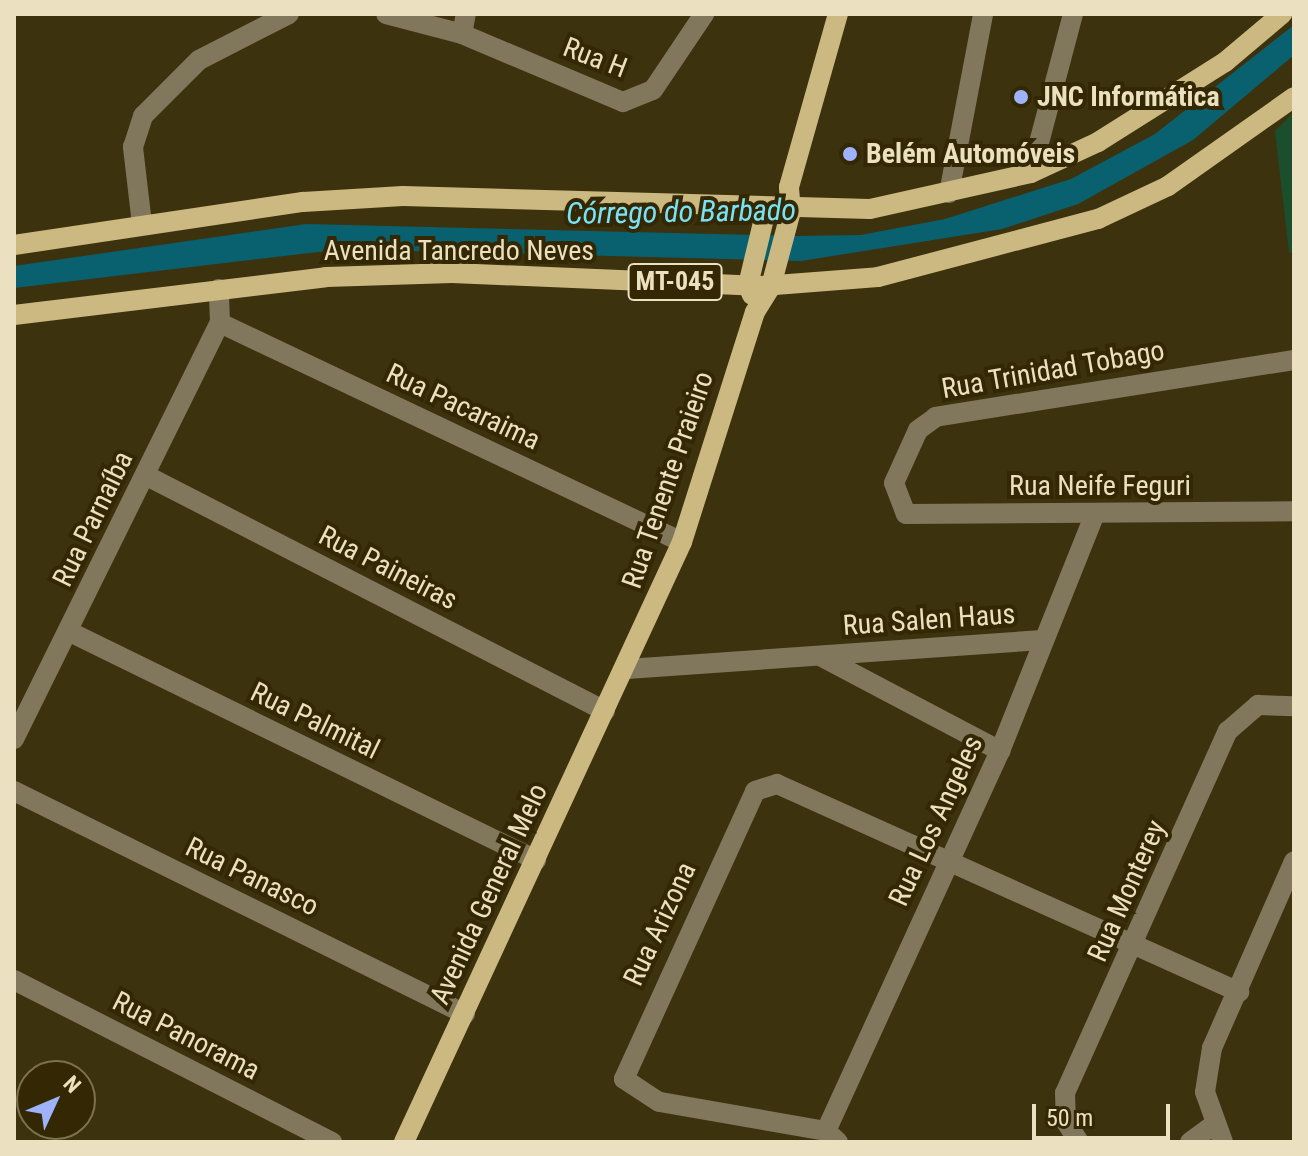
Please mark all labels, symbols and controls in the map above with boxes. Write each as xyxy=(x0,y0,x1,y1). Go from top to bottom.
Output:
street label: Rua H xyxy=(558,31,632,85)
place label: JNC Informática xyxy=(1037,80,1220,114)
marker: JNC Informática xyxy=(1012,88,1030,106)
place label: Belém Automóveis xyxy=(866,137,1075,171)
marker: Belém Automóveis xyxy=(841,145,859,163)
water label: Córrego do Barbado xyxy=(566,192,796,232)
street label: Avenida Tancredo Neves xyxy=(324,234,594,268)
road number: MT-045 xyxy=(627,260,723,304)
street label: Rua Trinidad Tobago xyxy=(938,334,1168,406)
street label: Rua Pacaraima xyxy=(381,357,545,457)
street label: Rua Tenente Praieiro xyxy=(615,367,721,593)
street label: Rua Parnaíba xyxy=(46,446,140,592)
street label: Rua Neife Feguri xyxy=(1009,469,1191,503)
street label: Rua Paineiras xyxy=(313,519,463,617)
street label: Rua Salen Haus xyxy=(842,597,1016,643)
street label: Rua Palmital xyxy=(245,675,385,767)
street label: Rua Los Angeles xyxy=(882,731,990,911)
street label: Avenida General Melo xyxy=(423,778,555,1010)
street label: Rua Monterey xyxy=(1081,815,1173,967)
street label: Rua Panasco xyxy=(180,830,324,924)
street label: Rua Arizona xyxy=(617,857,703,991)
street label: Rua Panorama xyxy=(107,985,265,1087)
north arrow xyxy=(16,1060,96,1140)
text: N xyxy=(59,1071,86,1098)
scale bar xyxy=(1036,1088,1174,1138)
text: 50 m xyxy=(1046,1104,1093,1132)

